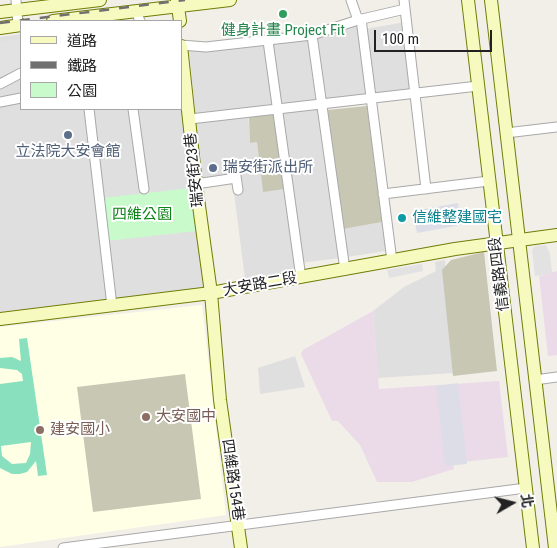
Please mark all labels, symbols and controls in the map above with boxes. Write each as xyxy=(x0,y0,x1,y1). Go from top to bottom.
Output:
marker: 健身計畫 Project Fit xyxy=(277,8,289,20)
legend xyxy=(20,20,182,110)
scale bar xyxy=(377,20,494,52)
place label: 健身計畫 Project Fit xyxy=(221,22,345,40)
text: 100 m xyxy=(382,30,419,48)
text: 道路 xyxy=(67,32,97,50)
text: 鐵路 xyxy=(67,57,97,75)
text: 公園 xyxy=(67,82,97,100)
marker: 立法院大安會館 xyxy=(62,129,74,141)
street label: 瑞安街23巷 xyxy=(182,132,208,208)
place label: 立法院大安會館 xyxy=(16,143,120,161)
place label: 瑞安街派出所 xyxy=(223,159,313,177)
marker: 瑞安街派出所 xyxy=(207,162,219,174)
park label: 四維公園 xyxy=(112,206,172,224)
place label: 信維整建國宅 xyxy=(412,209,502,227)
marker: 信維整建國宅 xyxy=(396,212,408,224)
street label: 信義路四段 xyxy=(486,236,514,312)
street label: 大安路二段 xyxy=(222,270,298,300)
place label: 大安國中 xyxy=(156,408,216,426)
marker: 大安國中 xyxy=(140,411,152,423)
place label: 建安國小 xyxy=(50,421,110,439)
marker: 建安國小 xyxy=(34,424,46,436)
street label: 四維路154巷 xyxy=(217,438,247,522)
north arrow xyxy=(487,478,537,528)
text: 北 xyxy=(518,493,536,509)

